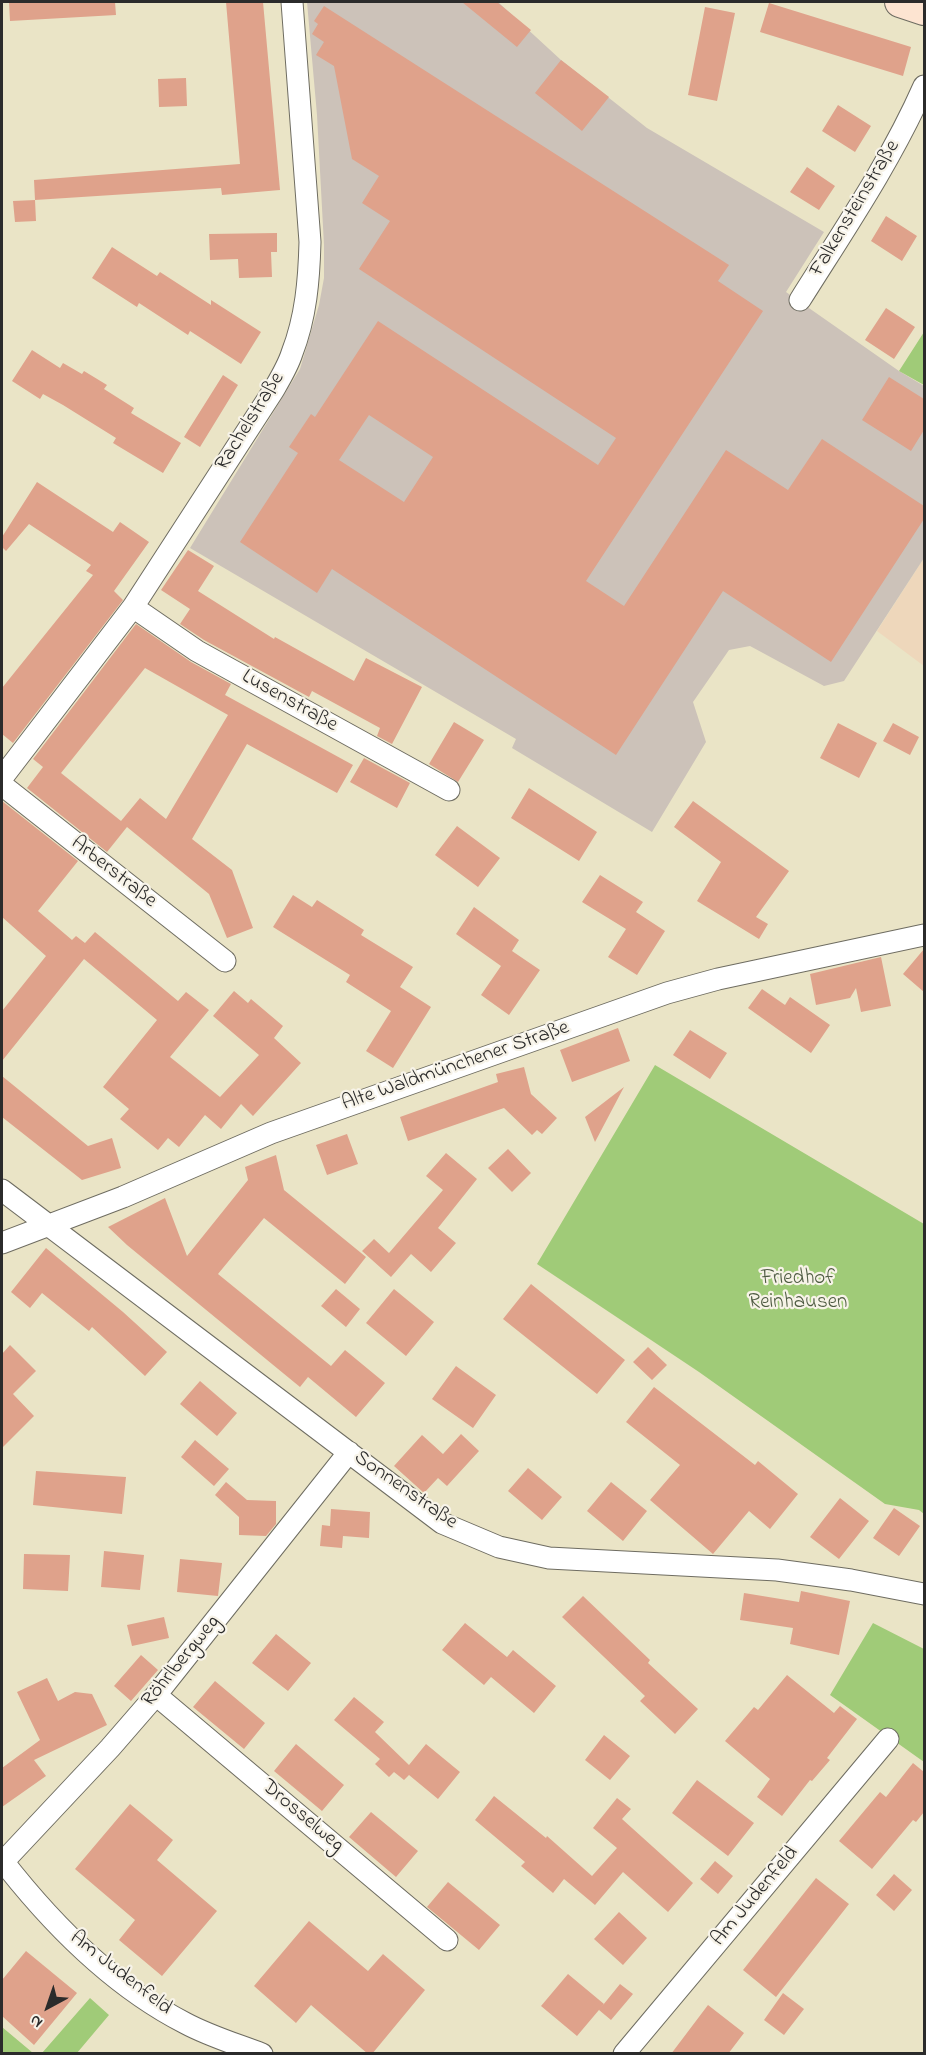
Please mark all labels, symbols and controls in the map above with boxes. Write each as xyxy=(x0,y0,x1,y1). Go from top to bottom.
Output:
street label: Falkensteinstraße xyxy=(805,136,907,282)
street label: Rachelstraße xyxy=(211,368,291,476)
street label: Lusenstraße xyxy=(236,665,342,739)
street label: Arberstraße xyxy=(65,832,161,914)
street label: Alte Waldmünchener Straße xyxy=(339,1016,573,1118)
park label: Friedhof Reinhausen xyxy=(749,1267,847,1317)
street label: Sonnenstraße xyxy=(348,1446,462,1536)
street label: Röhrlbergweg xyxy=(137,1611,227,1713)
street label: Drosselweg xyxy=(256,1775,348,1859)
street label: Am Judenfeld xyxy=(707,1842,805,1952)
street label: Am Judenfeld xyxy=(64,1926,176,2022)
north arrow xyxy=(18,1977,78,2037)
text: N xyxy=(25,2008,48,2033)

